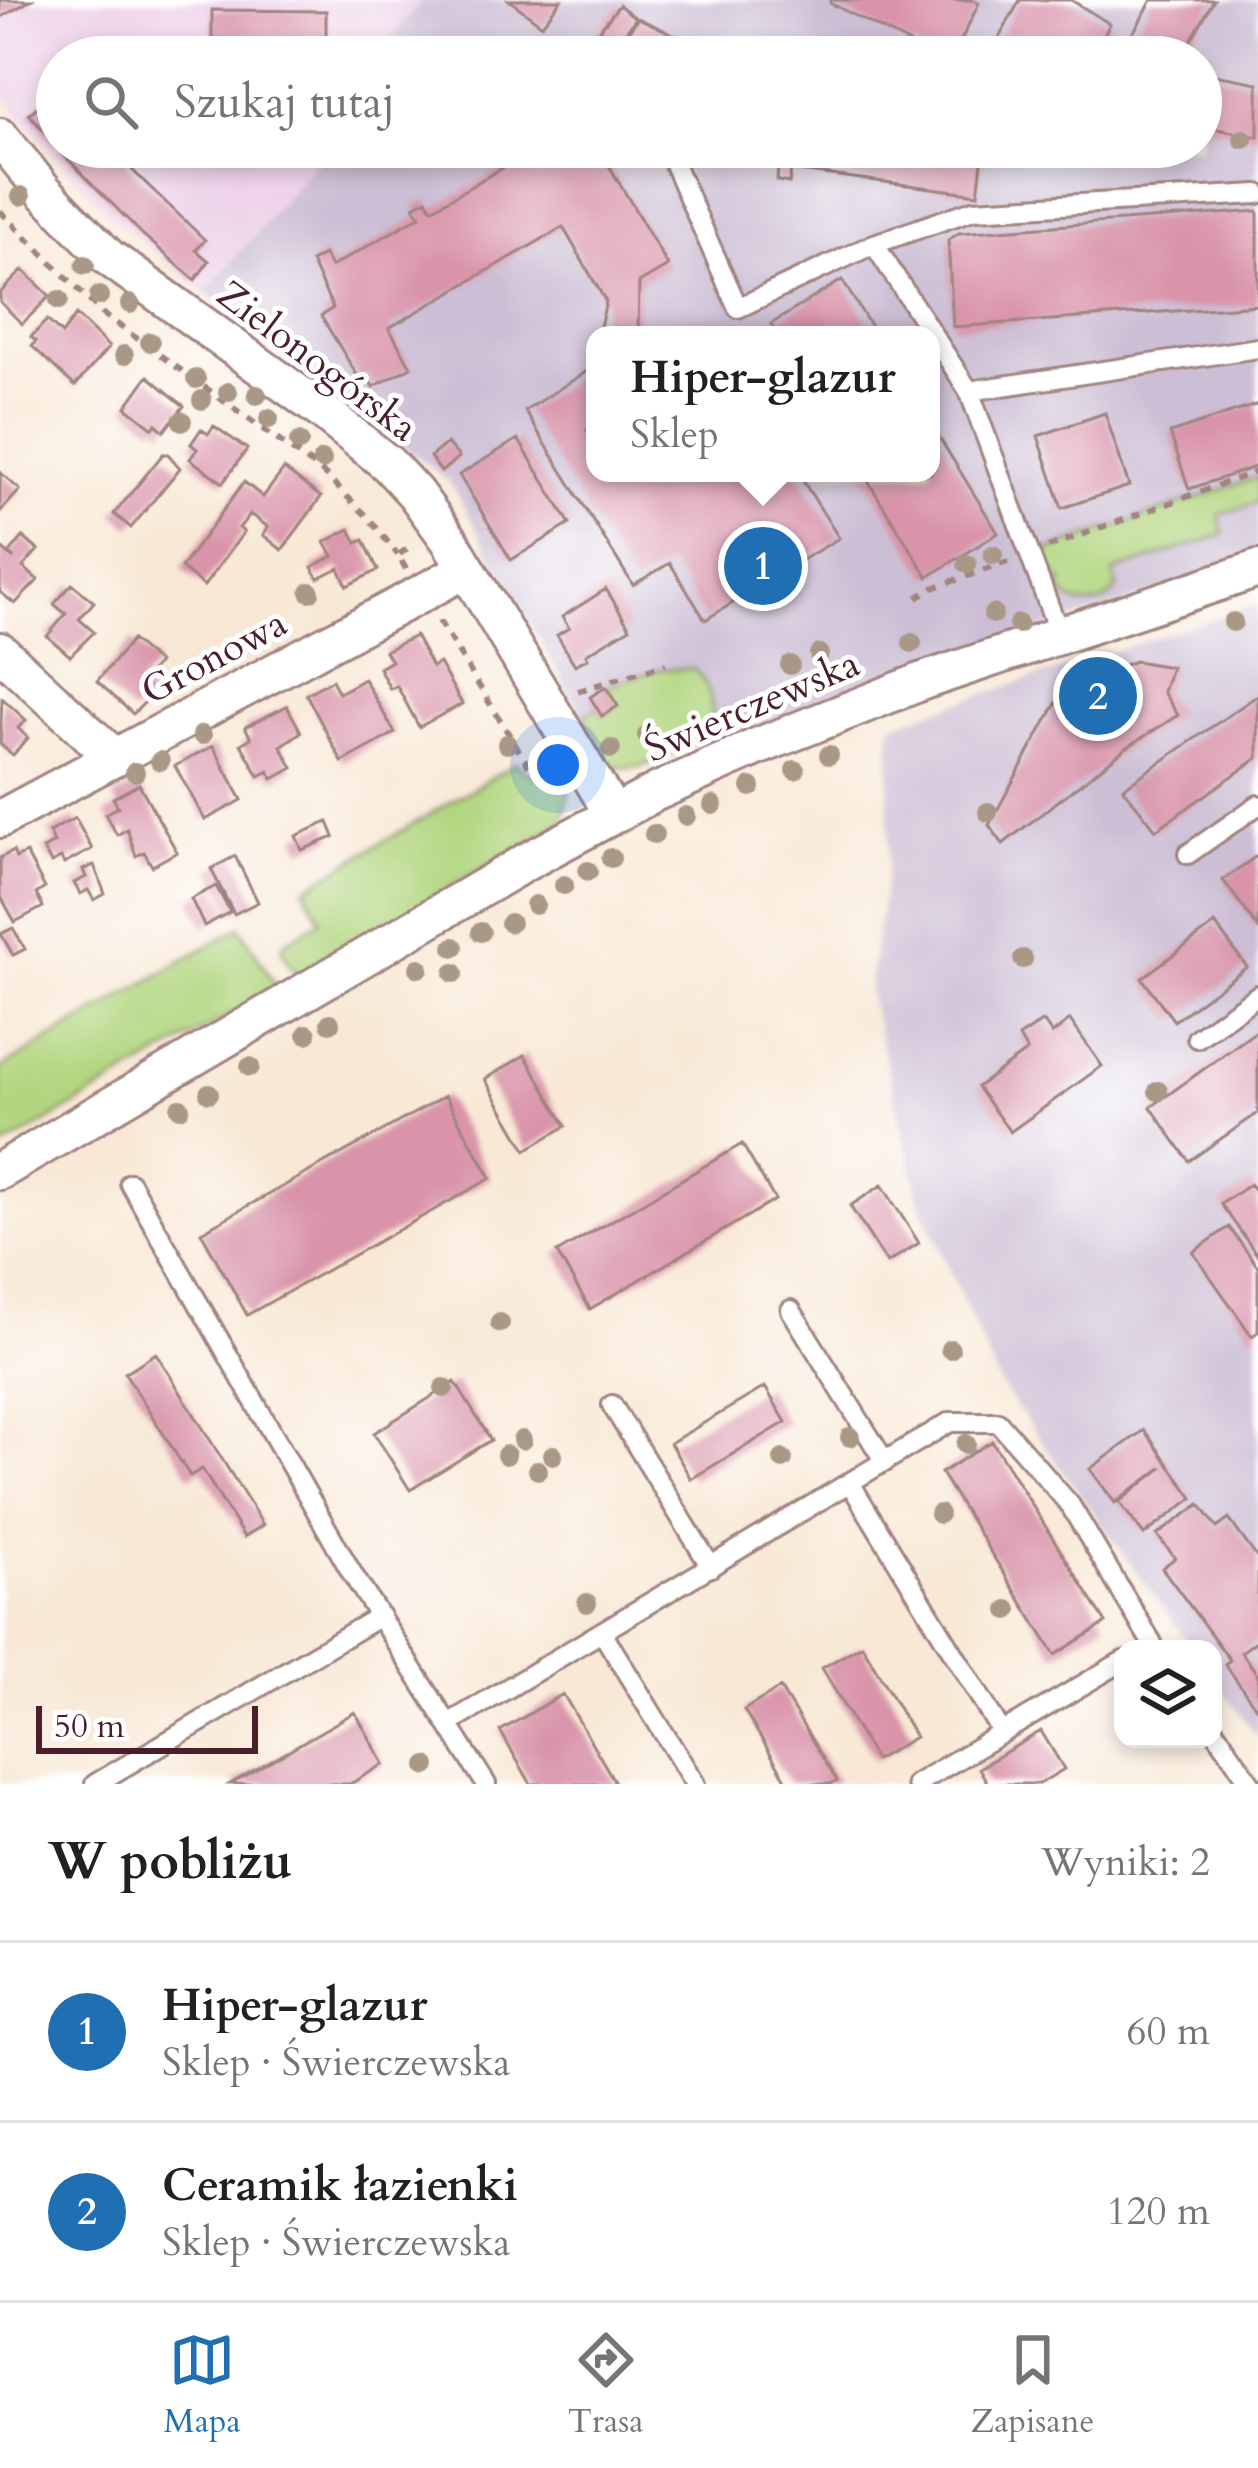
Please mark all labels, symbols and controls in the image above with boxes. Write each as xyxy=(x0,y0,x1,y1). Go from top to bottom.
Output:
search box xyxy=(36,36,1222,168)
icon: search xyxy=(78,69,144,135)
text: Szukaj tutaj xyxy=(174,72,395,133)
street label: Zielonogórska xyxy=(206,268,428,454)
popup xyxy=(586,326,940,482)
text: Hiper-glazur xyxy=(630,347,896,408)
text: Sklep xyxy=(630,408,719,461)
pin: 1 xyxy=(724,521,802,611)
street label: Gronowa xyxy=(132,597,296,717)
street label: Świerczewska xyxy=(636,637,868,775)
pin: 2 xyxy=(1059,651,1137,741)
your location xyxy=(528,735,588,795)
map controls xyxy=(1114,1640,1222,1748)
button: layers xyxy=(1114,1640,1222,1748)
scale bar xyxy=(36,1700,258,1753)
text: 50 m xyxy=(54,1704,125,1749)
text: W pobliżu xyxy=(48,1827,292,1897)
text: Wyniki: 2 xyxy=(1041,1836,1210,1889)
text: Hiper-glazur xyxy=(162,1975,428,2036)
text: 1 xyxy=(77,2005,97,2058)
text: 60 m xyxy=(1127,2005,1210,2058)
text: Sklep · Świerczewska xyxy=(162,2036,510,2089)
text: Ceramik łazienki xyxy=(162,2155,518,2216)
text: 2 xyxy=(77,2185,97,2238)
text: 120 m xyxy=(1107,2185,1210,2238)
text: Sklep · Świerczewska xyxy=(162,2216,510,2269)
tab: Mapa xyxy=(164,2327,241,2444)
tab: Trasa xyxy=(568,2327,644,2444)
tab: Zapisane xyxy=(971,2327,1094,2444)

